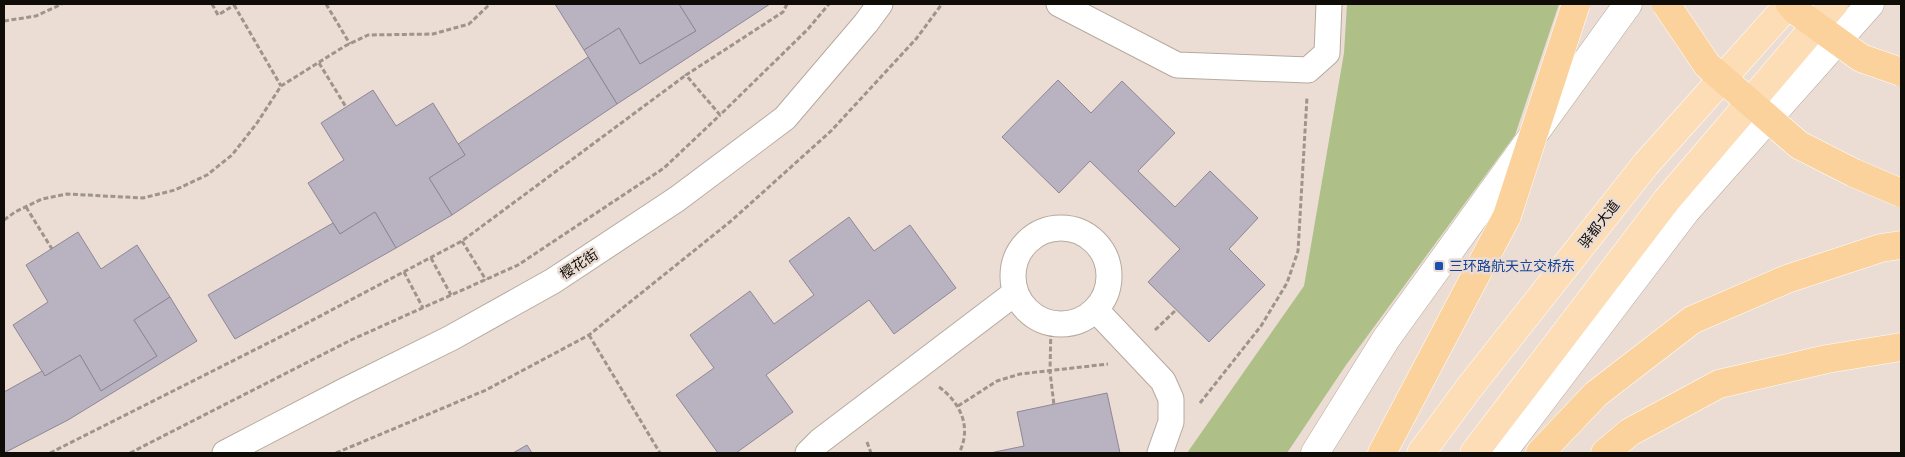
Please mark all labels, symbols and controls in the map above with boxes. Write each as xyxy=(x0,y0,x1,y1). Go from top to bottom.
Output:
street label: 驿都大道 xyxy=(1575,196,1623,251)
street label: 樱花街 xyxy=(556,245,601,282)
place label: 三环路航天立交桥东 xyxy=(1449,257,1575,274)
marker: 三环路航天立交桥东 xyxy=(1433,260,1445,272)

